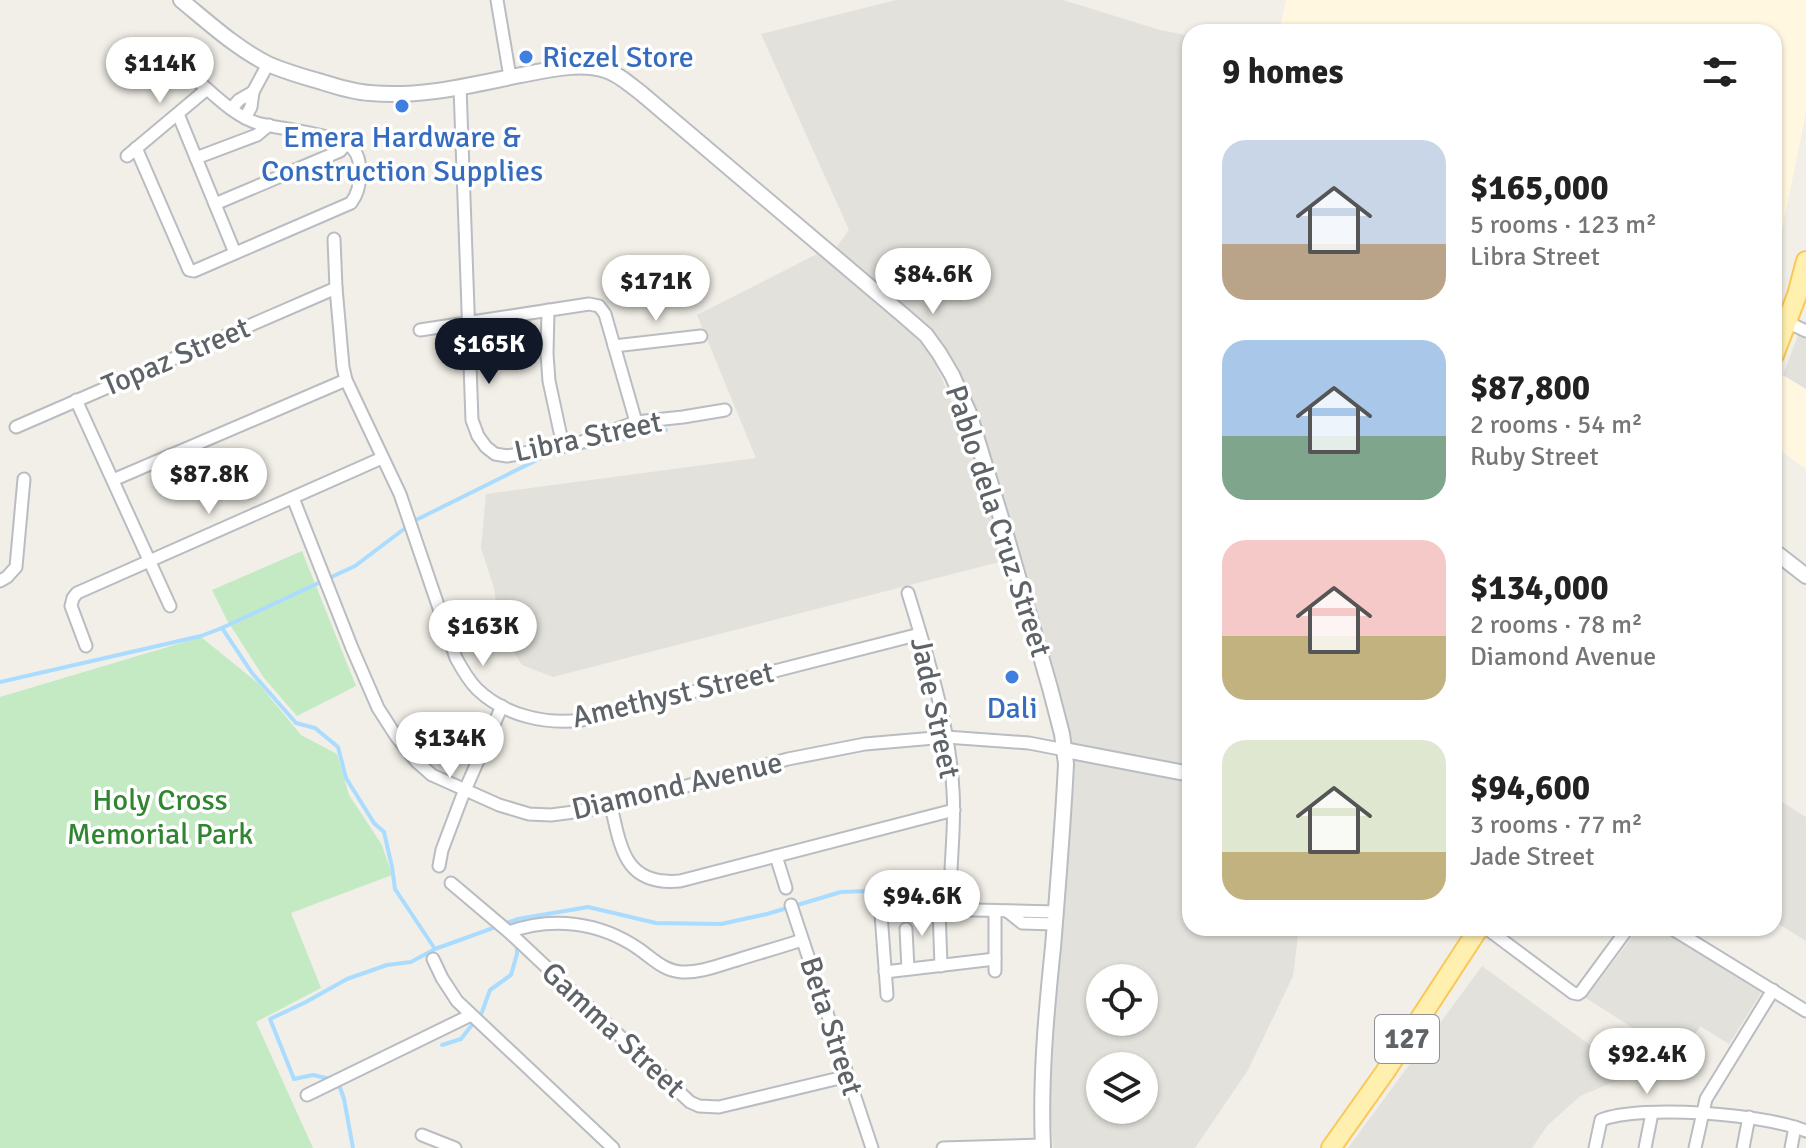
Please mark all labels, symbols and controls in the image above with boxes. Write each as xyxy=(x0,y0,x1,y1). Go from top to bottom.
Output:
pin: $114K xyxy=(104,37,216,105)
place label: Riczel Store xyxy=(542,39,694,76)
text: $114K xyxy=(124,47,196,79)
marker: Riczel Store xyxy=(517,48,535,66)
icon: filters xyxy=(1698,50,1742,94)
text: 9 homes xyxy=(1222,51,1343,93)
marker: Emera Hardware & Construction Supplies xyxy=(393,97,411,115)
place label: Emera Hardware & Construction Supplies xyxy=(261,119,543,190)
text: $165,000 xyxy=(1470,167,1609,209)
icon: home xyxy=(1286,172,1382,268)
text: 5 rooms · 123 m² xyxy=(1470,209,1657,241)
text: Libra Street xyxy=(1470,241,1600,273)
pin: $84.6K xyxy=(868,248,998,316)
pin: $171K xyxy=(600,255,712,323)
text: $84.6K xyxy=(893,258,973,290)
text: $171K xyxy=(620,265,692,297)
street label: Topaz Street xyxy=(96,309,256,405)
pin: $165K xyxy=(433,318,545,386)
text: $165K xyxy=(453,328,525,360)
text: $87,800 xyxy=(1470,367,1590,409)
icon: home xyxy=(1286,372,1382,468)
street label: Pablo dela Cruz Street xyxy=(937,380,1059,662)
street label: Libra Street xyxy=(511,403,665,471)
text: 2 rooms · 54 m² xyxy=(1470,409,1643,441)
text: Ruby Street xyxy=(1470,441,1599,473)
pin: $87.8K xyxy=(144,448,274,516)
text: $87.8K xyxy=(169,458,249,490)
text: $134,000 xyxy=(1470,567,1609,609)
icon: home xyxy=(1286,572,1382,668)
pin: $163K xyxy=(427,600,539,668)
text: 2 rooms · 78 m² xyxy=(1470,609,1643,641)
text: $163K xyxy=(447,610,519,642)
street label: Jade Street xyxy=(902,634,968,782)
text: Diamond Avenue xyxy=(1470,641,1656,673)
street label: Amethyst Street xyxy=(568,654,778,736)
marker: Dali xyxy=(1003,668,1021,686)
place label: Dali xyxy=(986,690,1038,727)
pin: $134K xyxy=(394,712,506,780)
text: $134K xyxy=(414,722,486,754)
street label: Diamond Avenue xyxy=(568,744,786,828)
text: $94,600 xyxy=(1470,767,1590,809)
icon: home xyxy=(1286,772,1382,868)
park label: Holy Cross Memorial Park xyxy=(67,782,253,853)
text: 3 rooms · 77 m² xyxy=(1470,809,1643,841)
text: Jade Street xyxy=(1470,841,1594,873)
pin: $94.6K xyxy=(857,870,987,938)
text: $94.6K xyxy=(882,880,962,912)
street label: Beta Street xyxy=(791,952,871,1100)
street label: Gamma Street xyxy=(534,954,692,1106)
map controls xyxy=(1086,964,1158,1124)
button: locate xyxy=(1086,964,1158,1036)
road number: 127 xyxy=(1375,1015,1439,1063)
pin: $92.4K xyxy=(1582,1028,1712,1096)
text: $92.4K xyxy=(1607,1038,1687,1070)
button: layers xyxy=(1086,1052,1158,1124)

